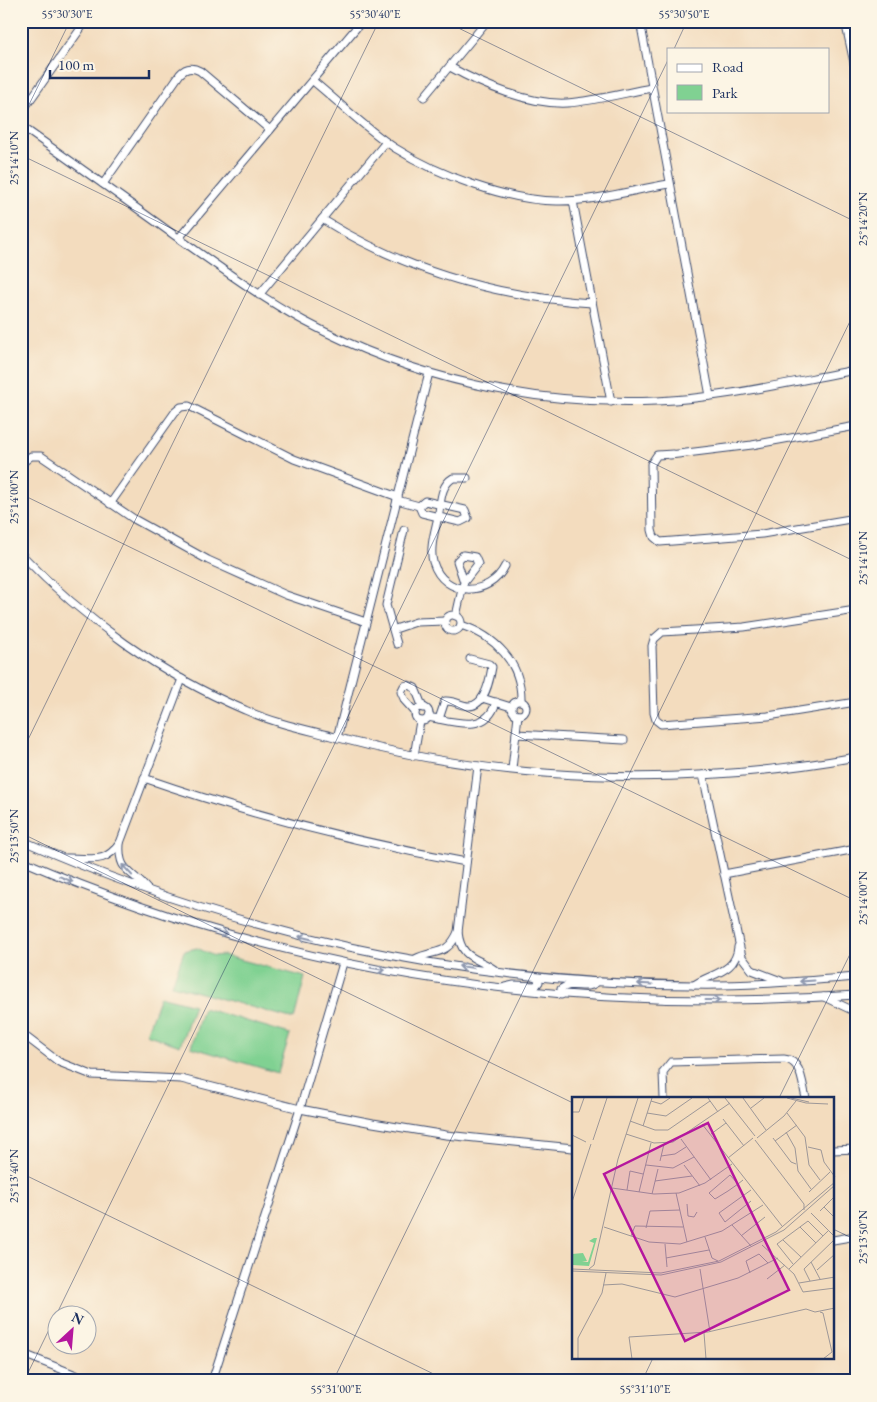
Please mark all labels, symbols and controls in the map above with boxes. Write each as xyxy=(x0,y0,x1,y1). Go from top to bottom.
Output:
text: 55°30'30"E xyxy=(41,6,93,22)
text: 55°30'40"E xyxy=(349,6,401,22)
text: 55°30'50"E xyxy=(658,6,710,22)
scale bar xyxy=(50,48,149,80)
legend xyxy=(667,48,830,112)
text: 100 m xyxy=(58,55,95,74)
text: Road xyxy=(712,57,744,76)
text: Park xyxy=(712,83,739,102)
text: 25°14'10"N xyxy=(6,131,22,185)
text: 25°14'20"N xyxy=(855,192,871,246)
text: 25°14'00"N xyxy=(6,470,22,524)
text: 25°14'10"N xyxy=(855,531,871,585)
text: 25°13'50"N xyxy=(6,809,22,863)
one-way arrow xyxy=(121,864,133,876)
text: 25°14'00"N xyxy=(855,871,871,925)
one-way arrow xyxy=(58,875,73,884)
one-way arrow xyxy=(211,927,227,937)
one-way arrow xyxy=(298,933,314,942)
one-way arrow xyxy=(458,962,474,972)
one-way arrow xyxy=(369,964,385,974)
one-way arrow xyxy=(799,976,815,985)
one-way arrow xyxy=(637,980,653,989)
one-way arrow xyxy=(704,995,721,1005)
inset map xyxy=(572,1097,834,1360)
text: 25°13'40"N xyxy=(6,1149,22,1203)
text: 25°13'50"N xyxy=(855,1210,871,1264)
north arrow xyxy=(48,1304,98,1354)
text: N xyxy=(69,1308,87,1329)
text: 55°31'00"E xyxy=(310,1381,362,1397)
text: 55°31'10"E xyxy=(619,1381,671,1397)

